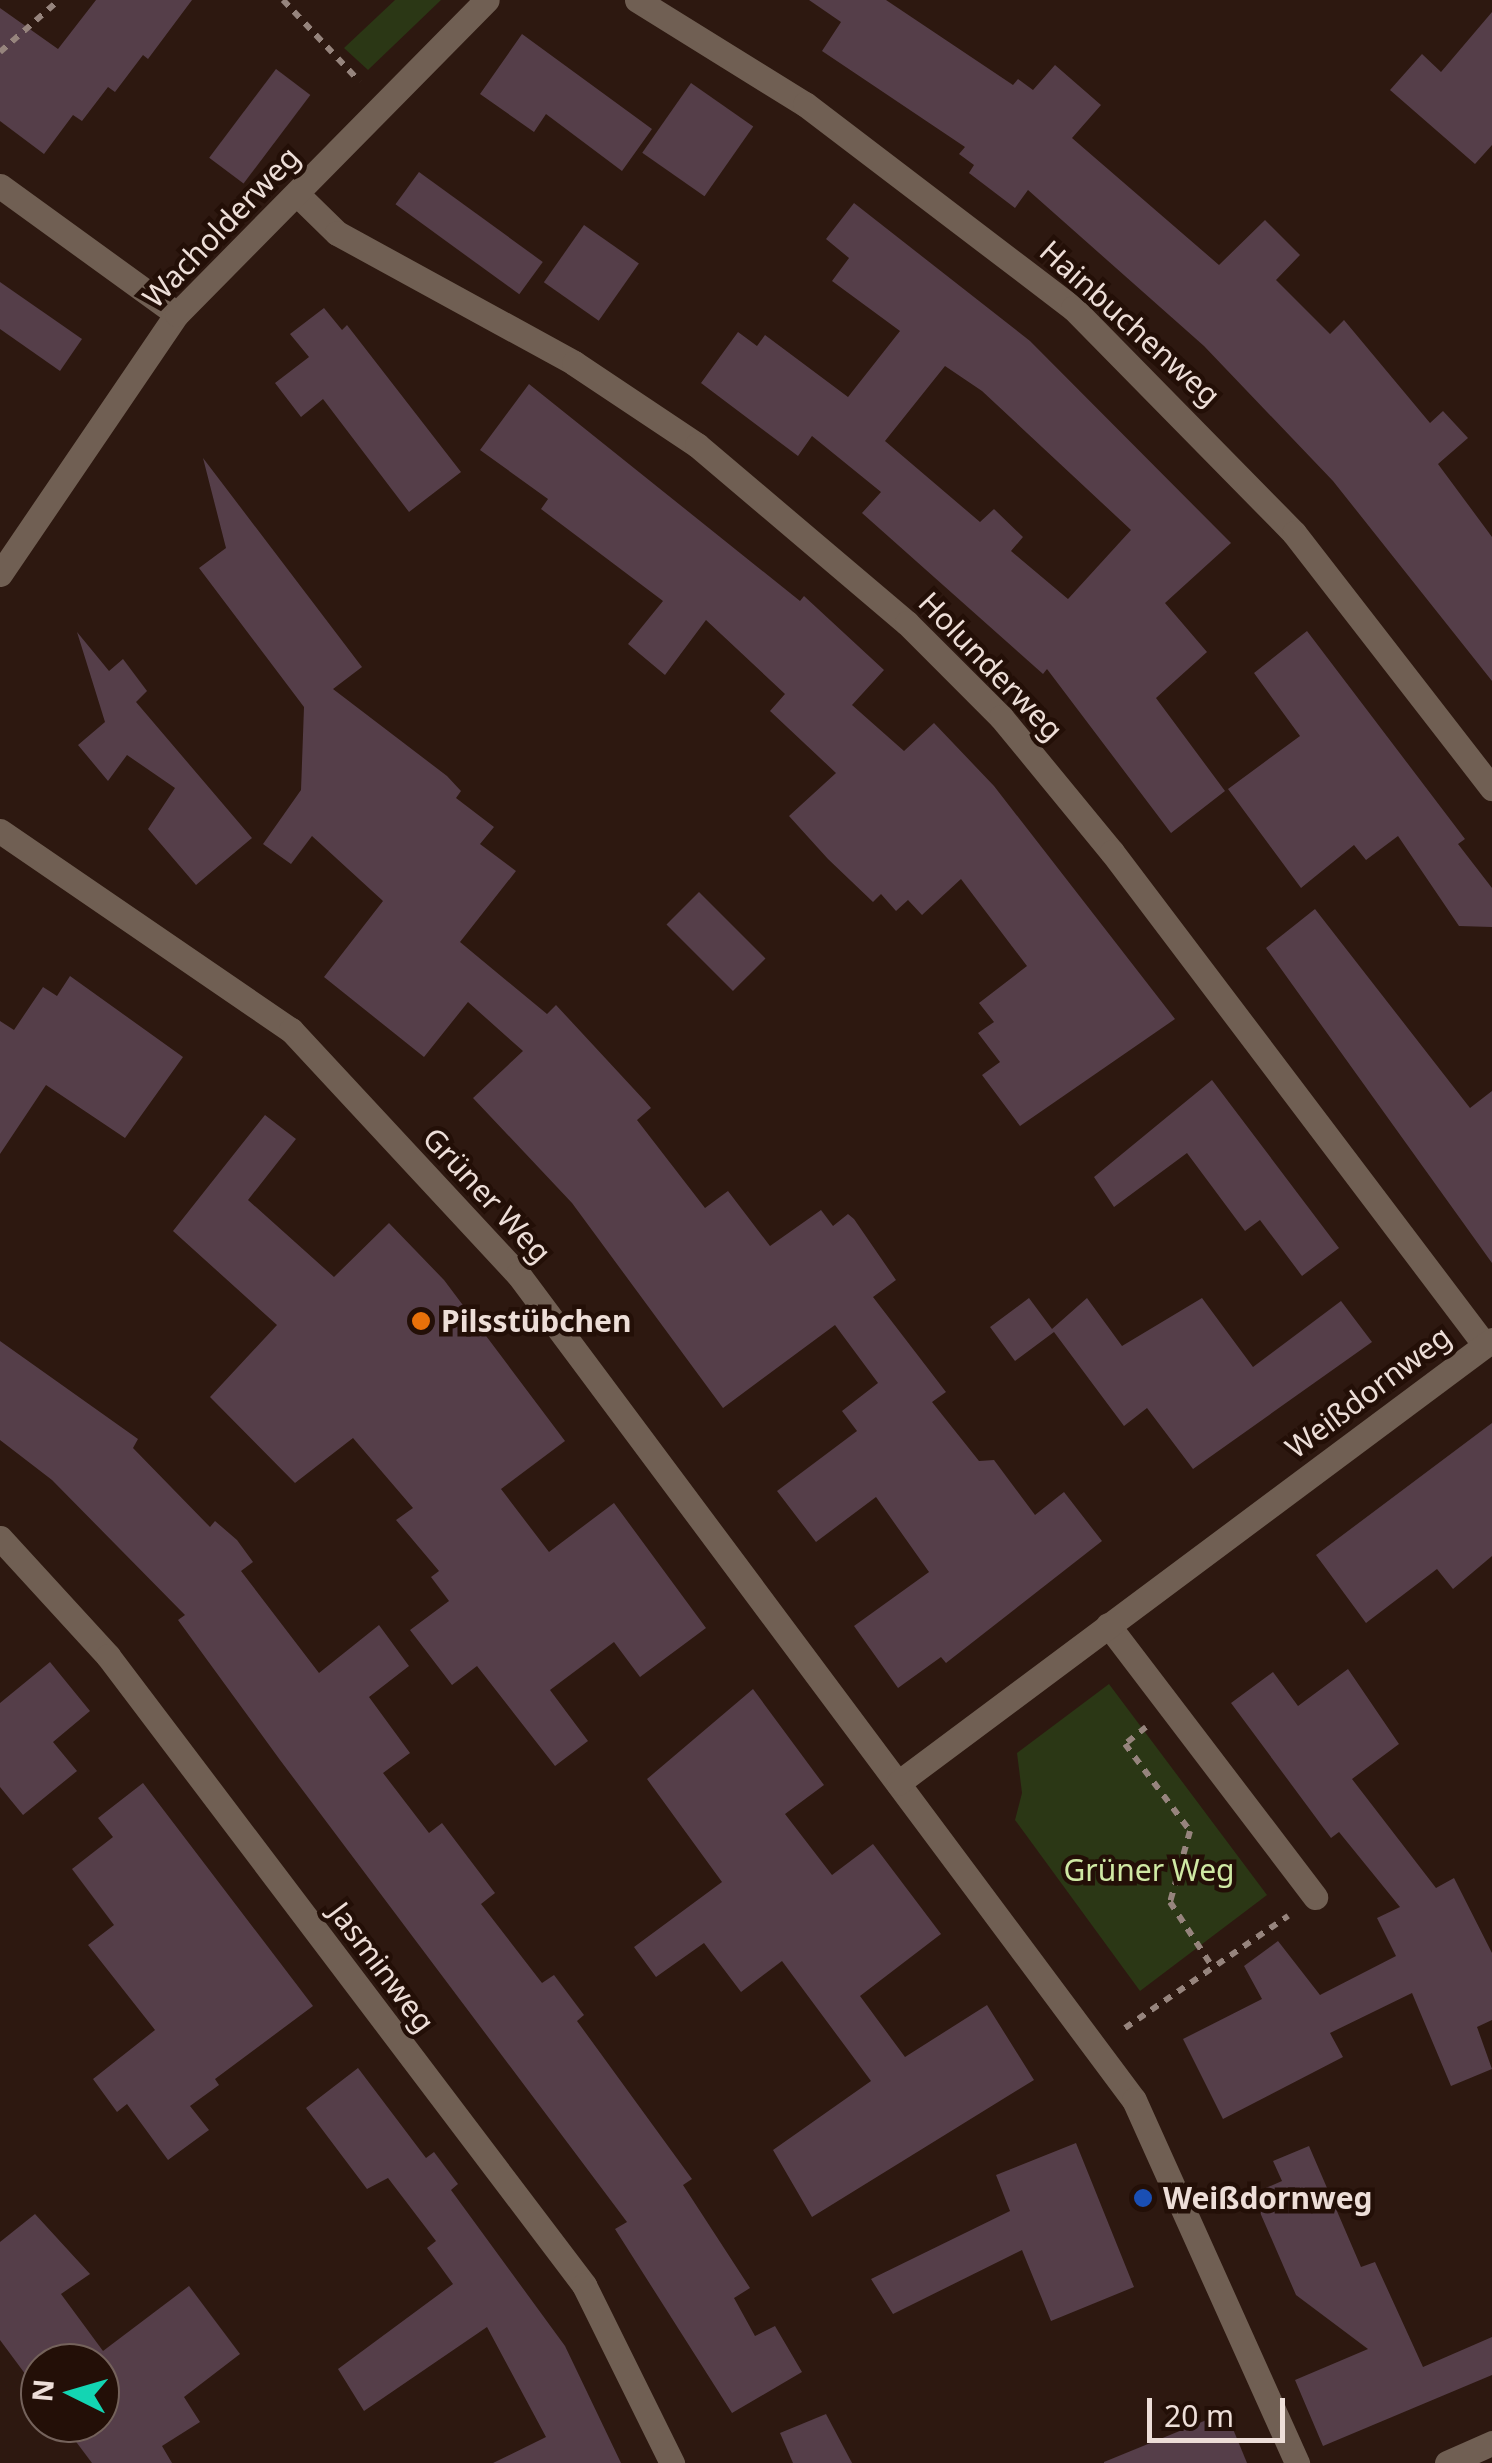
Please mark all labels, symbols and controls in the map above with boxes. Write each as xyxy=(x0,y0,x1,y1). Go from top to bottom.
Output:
street label: Wacholderweg xyxy=(135,139,307,315)
street label: Hainbuchenweg xyxy=(1033,233,1227,413)
street label: Holunderweg xyxy=(911,584,1071,748)
street label: Grüner Weg xyxy=(415,1120,559,1270)
place label: Pilsstübchen xyxy=(441,1303,632,1339)
marker: Pilsstübchen xyxy=(410,1310,432,1332)
street label: Weißdornweg xyxy=(1278,1318,1458,1466)
park label: Grüner Weg xyxy=(1063,1852,1235,1888)
street label: Jasminweg xyxy=(322,1895,442,2039)
place label: Weißdornweg xyxy=(1163,2180,1373,2216)
marker: Weißdornweg xyxy=(1132,2187,1154,2209)
north arrow xyxy=(20,2343,120,2443)
text: N xyxy=(22,2378,62,2404)
scale bar xyxy=(1152,2378,1290,2440)
text: 20 m xyxy=(1164,2395,1234,2436)

